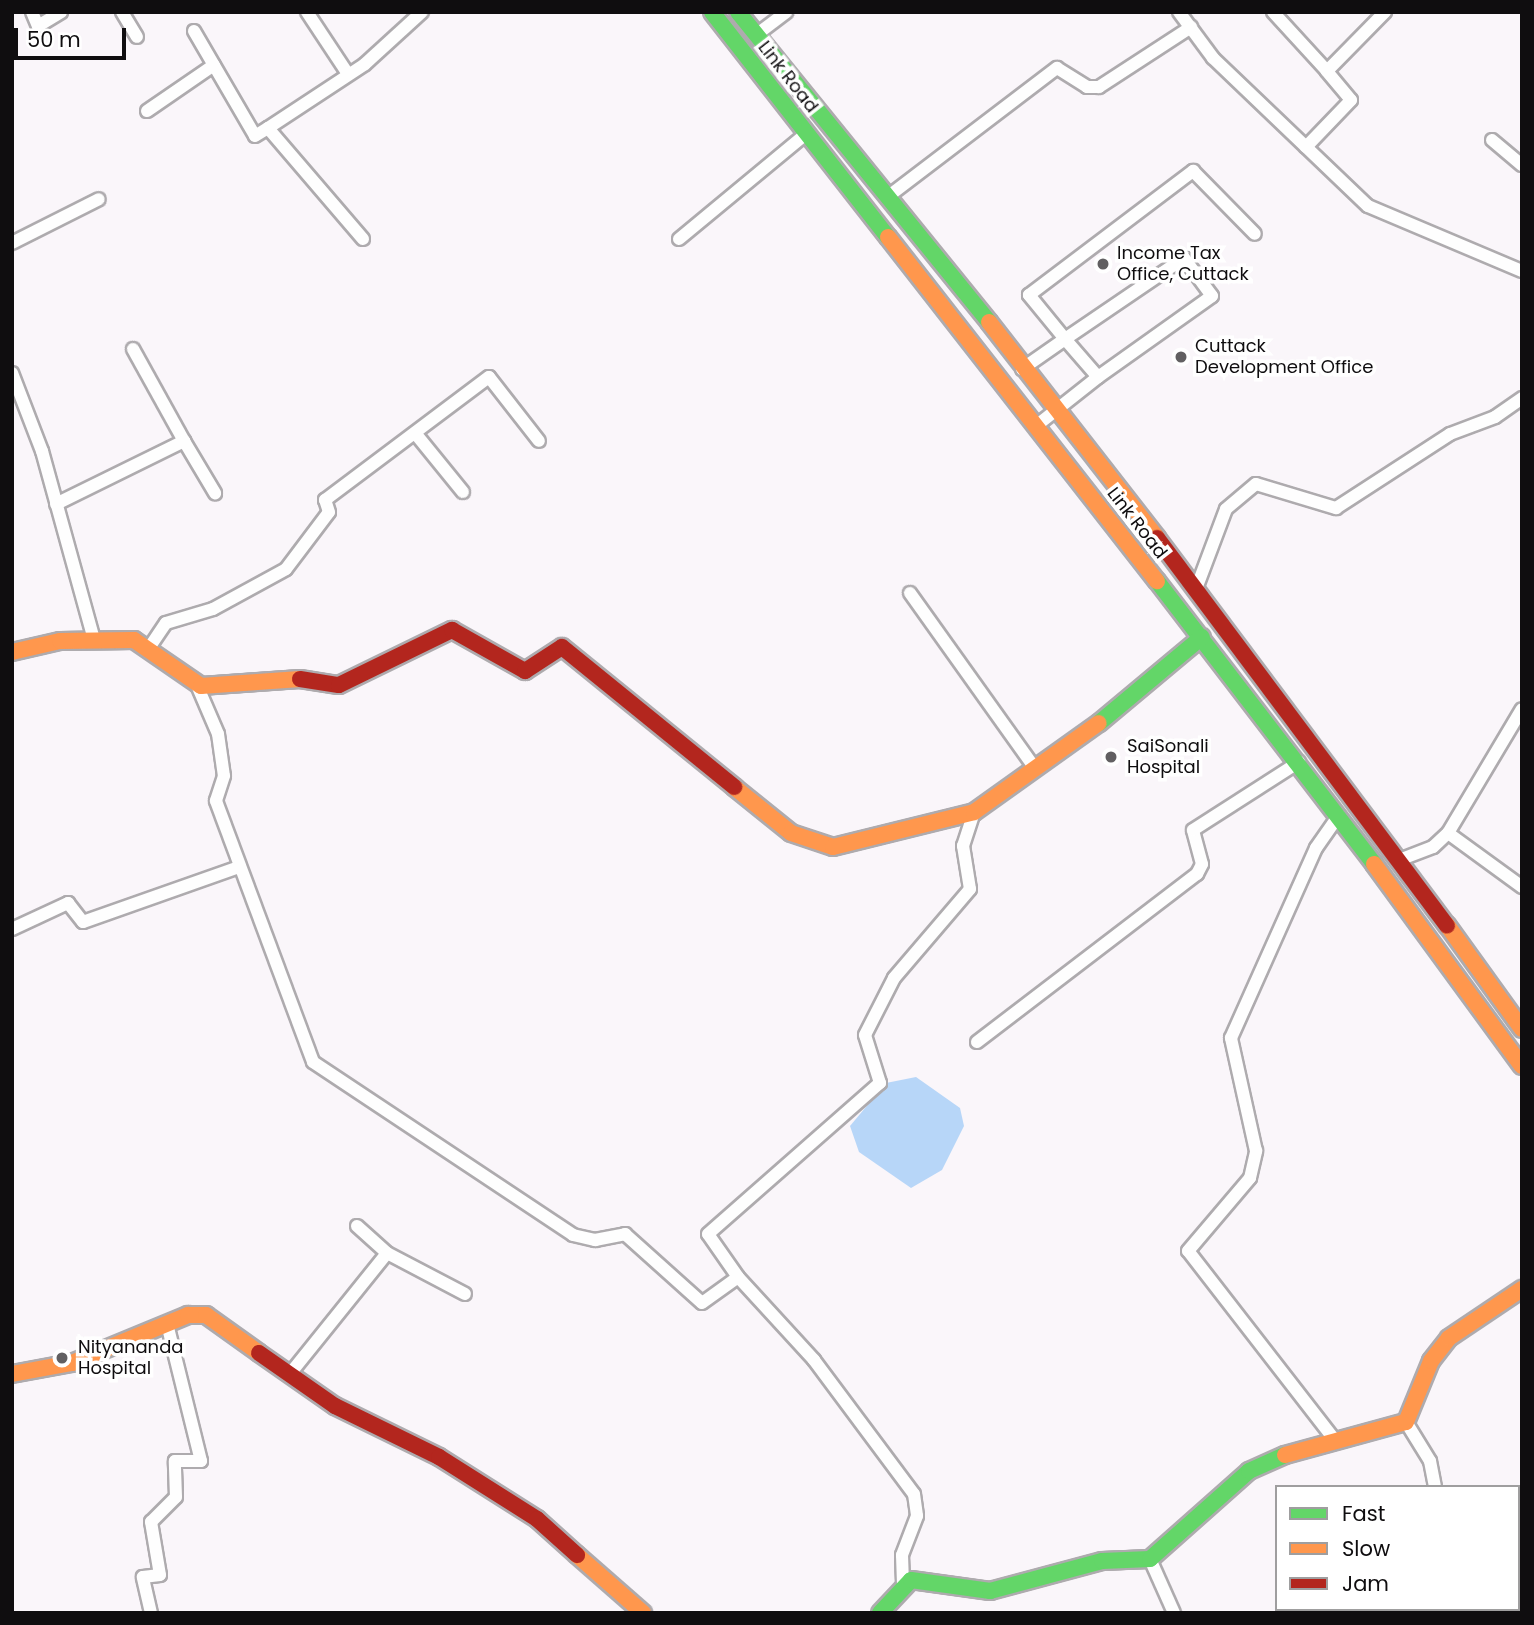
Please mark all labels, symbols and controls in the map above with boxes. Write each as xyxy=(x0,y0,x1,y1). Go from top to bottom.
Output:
scale bar xyxy=(18,14,130,58)
text: 50 m xyxy=(27,25,81,54)
street label: Link Road xyxy=(753,37,823,117)
place label: Income Tax Office, Cuttack xyxy=(1117,243,1249,286)
marker: Income Tax Office, Cuttack xyxy=(1095,256,1111,272)
place label: Cuttack Development Office xyxy=(1195,336,1373,378)
marker: Cuttack Development Office xyxy=(1173,349,1189,365)
street label: Link Road xyxy=(1102,483,1172,563)
place label: SaiSonali Hospital xyxy=(1127,736,1209,778)
marker: SaiSonali Hospital xyxy=(1101,747,1121,767)
place label: Nityananda Hospital xyxy=(78,1337,183,1380)
marker: Nityananda Hospital xyxy=(52,1348,72,1368)
legend xyxy=(1275,1485,1520,1611)
text: Fast xyxy=(1342,1499,1385,1528)
text: Slow xyxy=(1342,1534,1390,1563)
text: Jam xyxy=(1342,1569,1389,1598)

